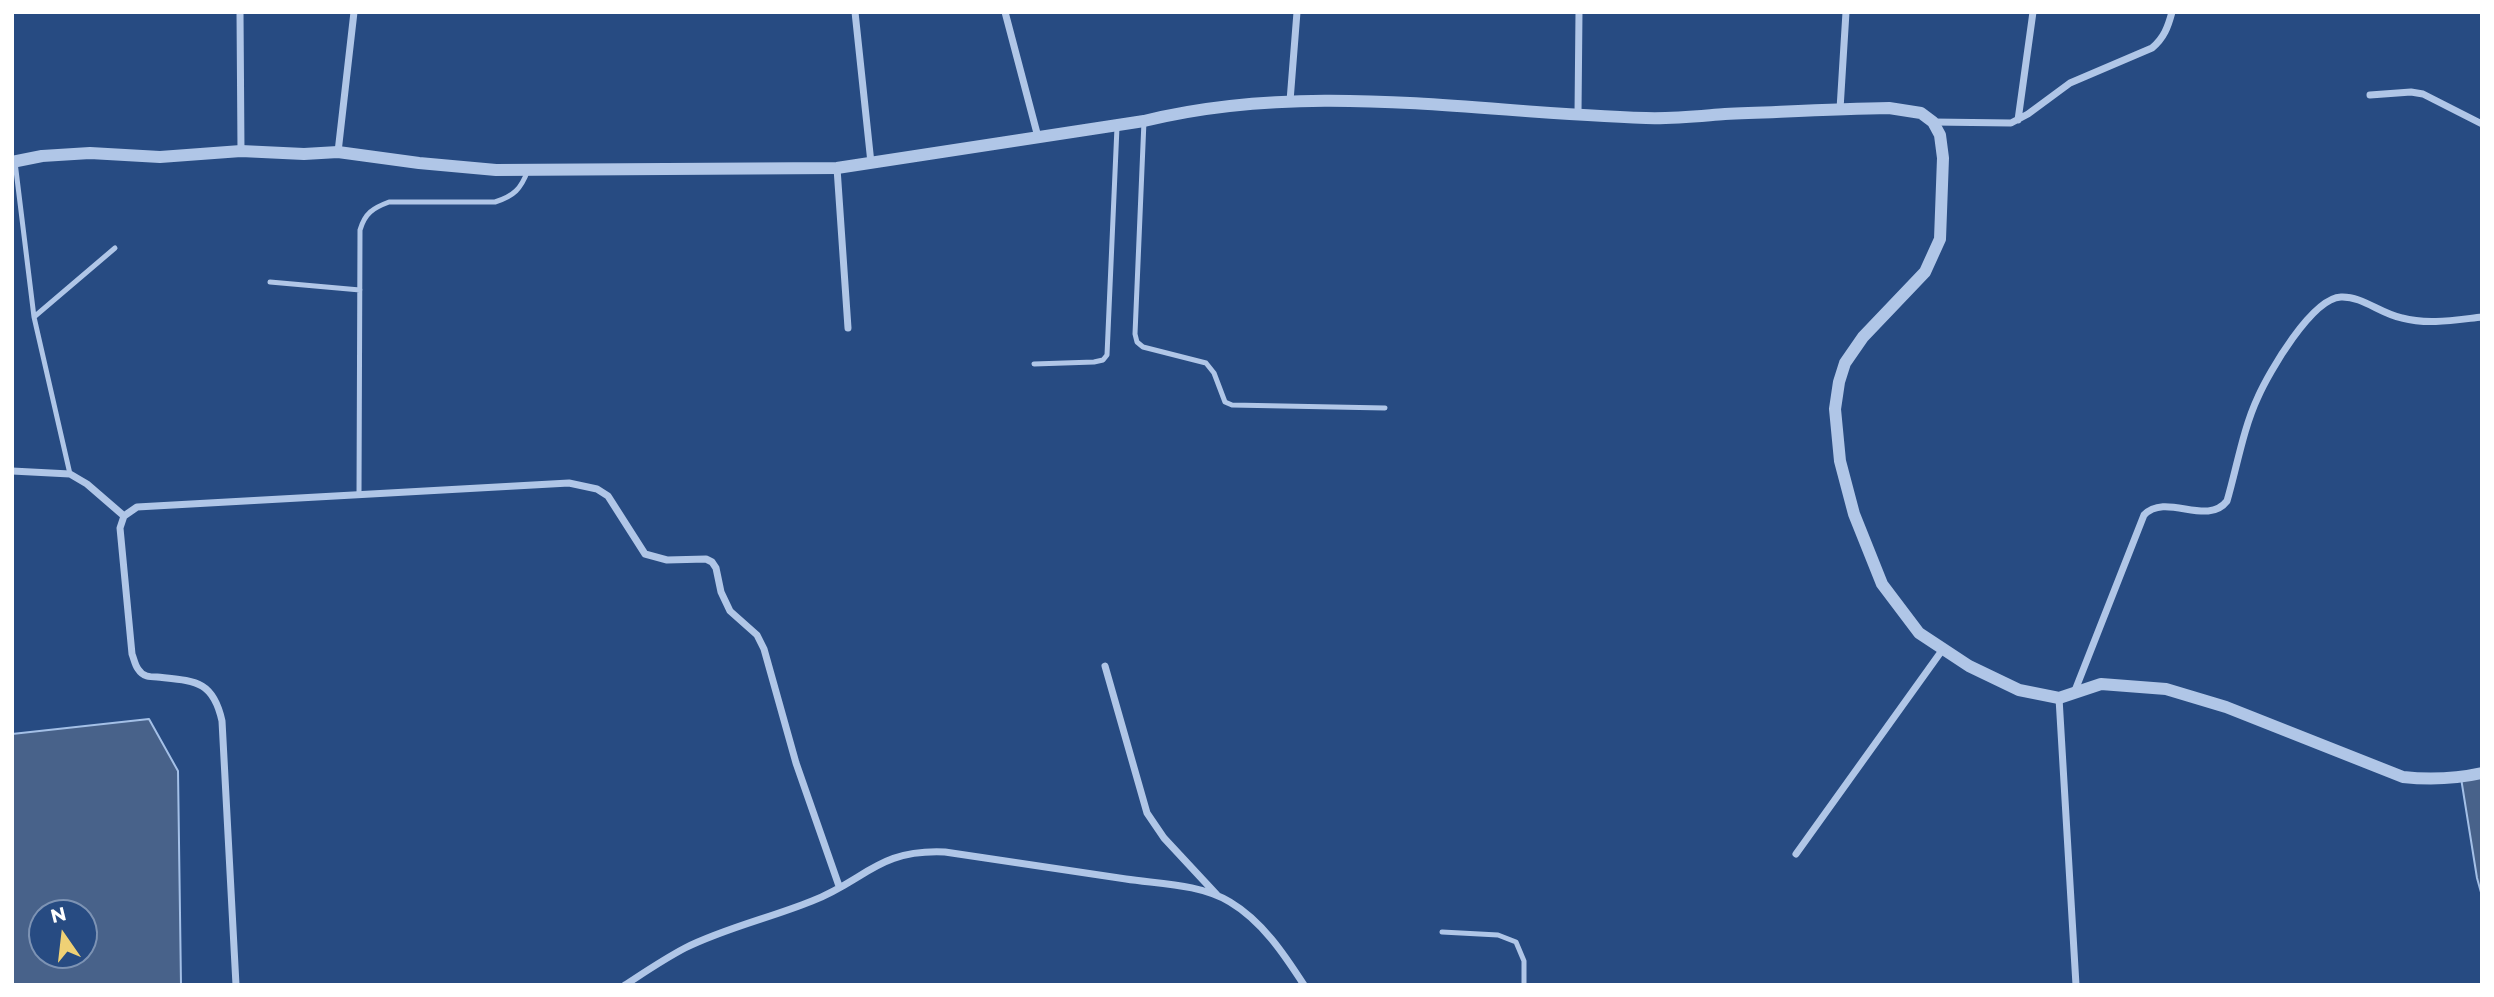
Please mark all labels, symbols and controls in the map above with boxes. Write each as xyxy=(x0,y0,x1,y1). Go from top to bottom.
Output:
north arrow xyxy=(28,899,98,969)
text: N xyxy=(48,902,69,928)

